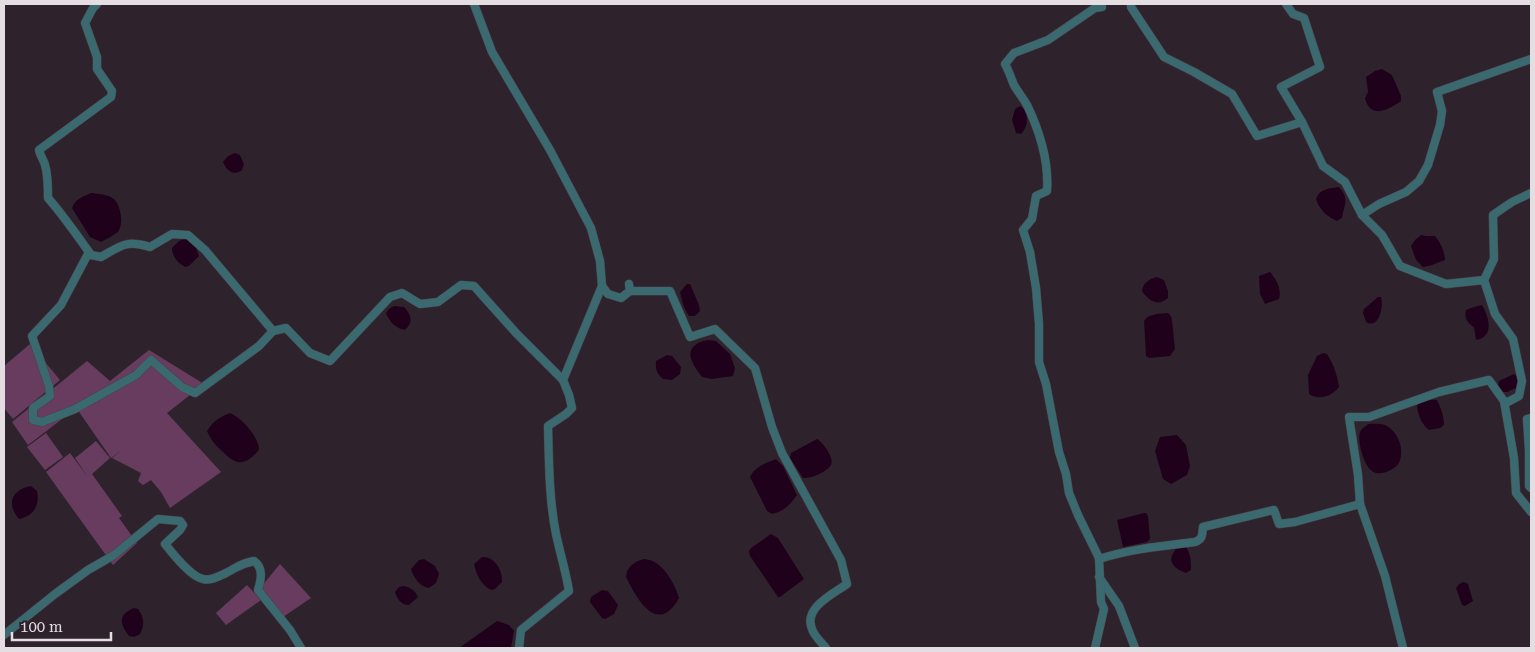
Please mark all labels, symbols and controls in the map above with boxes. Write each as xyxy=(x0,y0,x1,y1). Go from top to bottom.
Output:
scale bar xyxy=(12,610,111,642)
text: 100 m xyxy=(20,618,63,636)

